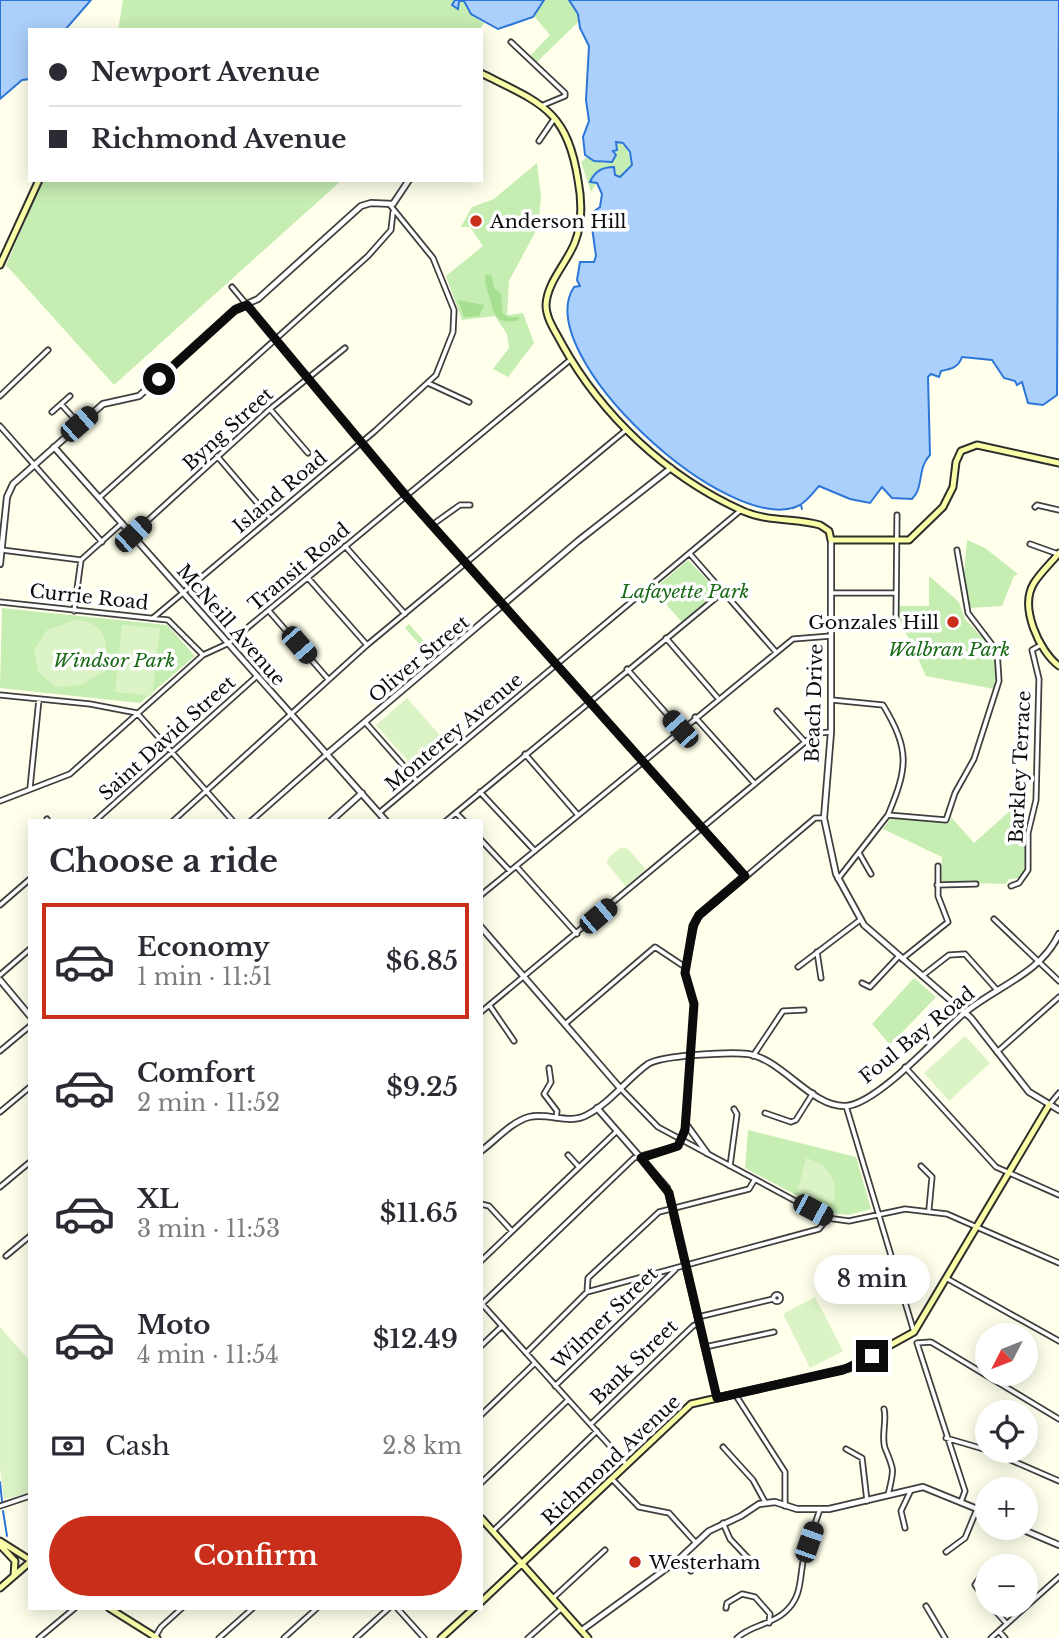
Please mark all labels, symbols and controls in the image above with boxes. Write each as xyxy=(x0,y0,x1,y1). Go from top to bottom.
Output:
text: Newport Avenue xyxy=(91,56,320,88)
text: Richmond Avenue xyxy=(91,123,347,155)
place label: Anderson Hill xyxy=(489,210,627,233)
marker: Anderson Hill xyxy=(468,213,484,229)
route start xyxy=(143,363,175,395)
street label: Byng Street xyxy=(178,382,278,475)
car xyxy=(57,402,102,446)
street label: Island Road xyxy=(229,446,332,538)
car xyxy=(111,512,156,556)
street label: Transit Road xyxy=(244,518,354,616)
street label: McNeill Avenue xyxy=(172,559,290,691)
street label: Currie Road xyxy=(28,579,150,615)
park label: Lafayette Park xyxy=(620,580,749,603)
street label: Oliver Street xyxy=(364,610,474,708)
place label: Gonzales Hill xyxy=(808,611,939,634)
marker: Gonzales Hill xyxy=(945,614,961,630)
car xyxy=(278,622,321,668)
park label: Walbran Park xyxy=(888,638,1010,661)
street label: Beach Drive xyxy=(800,643,828,763)
park label: Windsor Park xyxy=(53,649,175,672)
street label: Monterey Avenue xyxy=(381,668,527,796)
street label: Saint David Street xyxy=(94,670,240,805)
street label: Barkley Terrace xyxy=(1005,690,1035,844)
car xyxy=(659,706,702,752)
text: Choose a ride xyxy=(49,841,278,881)
car xyxy=(576,894,621,938)
icon: car xyxy=(53,930,116,993)
text: Economy xyxy=(137,931,270,963)
text: $6.85 xyxy=(386,945,458,977)
text: 1 min · 11:51 xyxy=(137,963,272,991)
street label: Foul Bay Road xyxy=(855,982,979,1088)
icon: car xyxy=(53,1056,116,1119)
text: Comfort xyxy=(137,1057,255,1089)
text: $9.25 xyxy=(386,1071,458,1103)
text: 2 min · 11:52 xyxy=(137,1089,280,1117)
icon: car xyxy=(53,1182,116,1245)
text: XL xyxy=(137,1183,179,1215)
car xyxy=(790,1191,837,1229)
text: $11.65 xyxy=(380,1197,458,1229)
text: 3 min · 11:53 xyxy=(137,1215,280,1243)
callout: 8 min xyxy=(814,1254,930,1304)
street label: Wilmer Street xyxy=(547,1261,663,1375)
text: 8 min xyxy=(837,1265,907,1293)
icon: car xyxy=(53,1308,116,1371)
text: Moto xyxy=(137,1309,210,1341)
street label: Bank Street xyxy=(586,1314,683,1409)
text: $12.49 xyxy=(373,1323,458,1355)
north arrow xyxy=(975,1323,1038,1386)
map controls xyxy=(975,1323,1038,1617)
route end xyxy=(856,1340,888,1372)
text: 4 min · 11:54 xyxy=(137,1341,279,1369)
street label: Richmond Avenue xyxy=(537,1390,685,1530)
button: locate xyxy=(975,1400,1038,1463)
icon: cash xyxy=(49,1427,87,1465)
text: Cash xyxy=(105,1430,170,1462)
text: 2.8 km xyxy=(382,1432,462,1460)
button: + xyxy=(975,1477,1038,1540)
button: Confirm xyxy=(49,1516,462,1596)
car xyxy=(793,1519,826,1565)
place label: Westerham xyxy=(648,1551,761,1574)
marker: Westerham xyxy=(627,1554,643,1570)
button: − xyxy=(975,1554,1038,1617)

